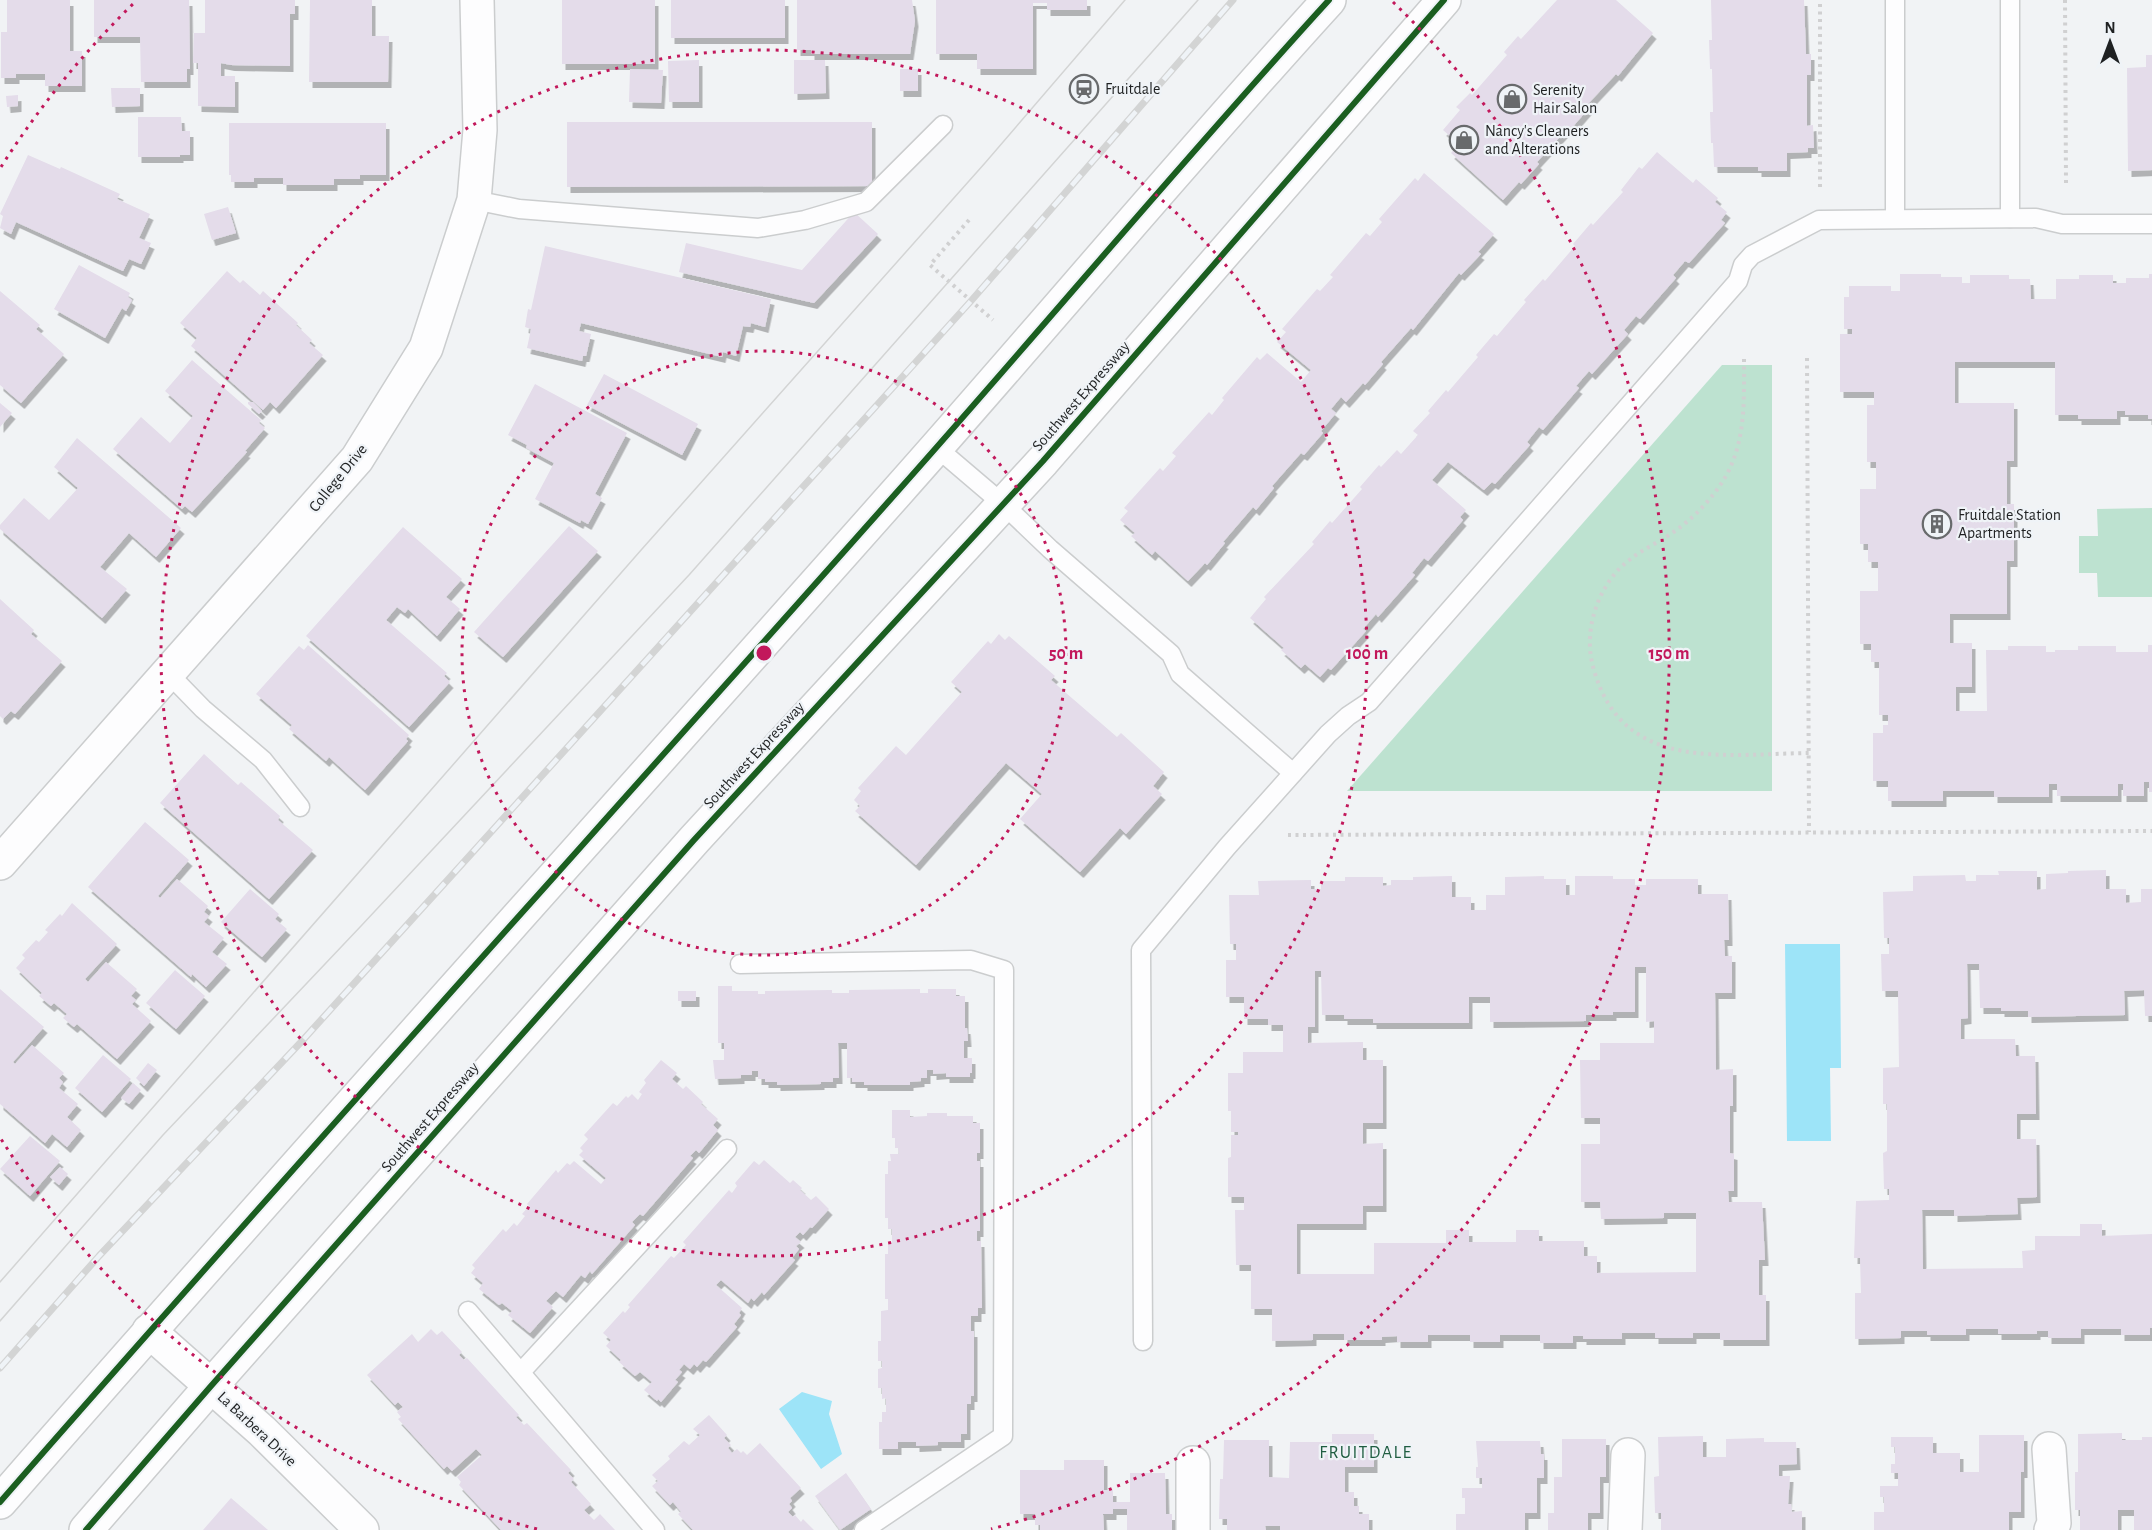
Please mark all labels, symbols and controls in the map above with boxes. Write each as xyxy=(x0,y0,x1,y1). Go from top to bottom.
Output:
north arrow xyxy=(2080,12,2140,72)
text: N xyxy=(2104,20,2116,36)
station icon: Fruitdale xyxy=(1068,73,1100,105)
place label: Fruitdale xyxy=(1105,81,1160,97)
place label: Serenity Hair Salon xyxy=(1533,82,1597,116)
shop icon: Serenity Hair Salon xyxy=(1496,83,1528,115)
place label: Nancy's Cleaners and Alterations xyxy=(1485,123,1589,157)
shop icon: Nancy's Cleaners and Alterations xyxy=(1448,124,1480,156)
street label: Southwest Expressway xyxy=(1029,338,1134,455)
street label: College Drive xyxy=(306,441,370,515)
place label: Fruitdale Station Apartments xyxy=(1958,507,2061,541)
building icon: Fruitdale Station Apartments xyxy=(1921,508,1953,540)
centre of rings xyxy=(754,643,774,663)
text: 50 m xyxy=(1049,645,1083,663)
text: 100 m xyxy=(1346,645,1388,663)
text: 150 m xyxy=(1649,645,1689,663)
street label: Southwest Expressway xyxy=(701,698,808,812)
street label: Southwest Expressway xyxy=(378,1059,483,1176)
street label: La Barbera Drive xyxy=(214,1388,300,1470)
district label: FRUITDALE xyxy=(1319,1444,1413,1462)

